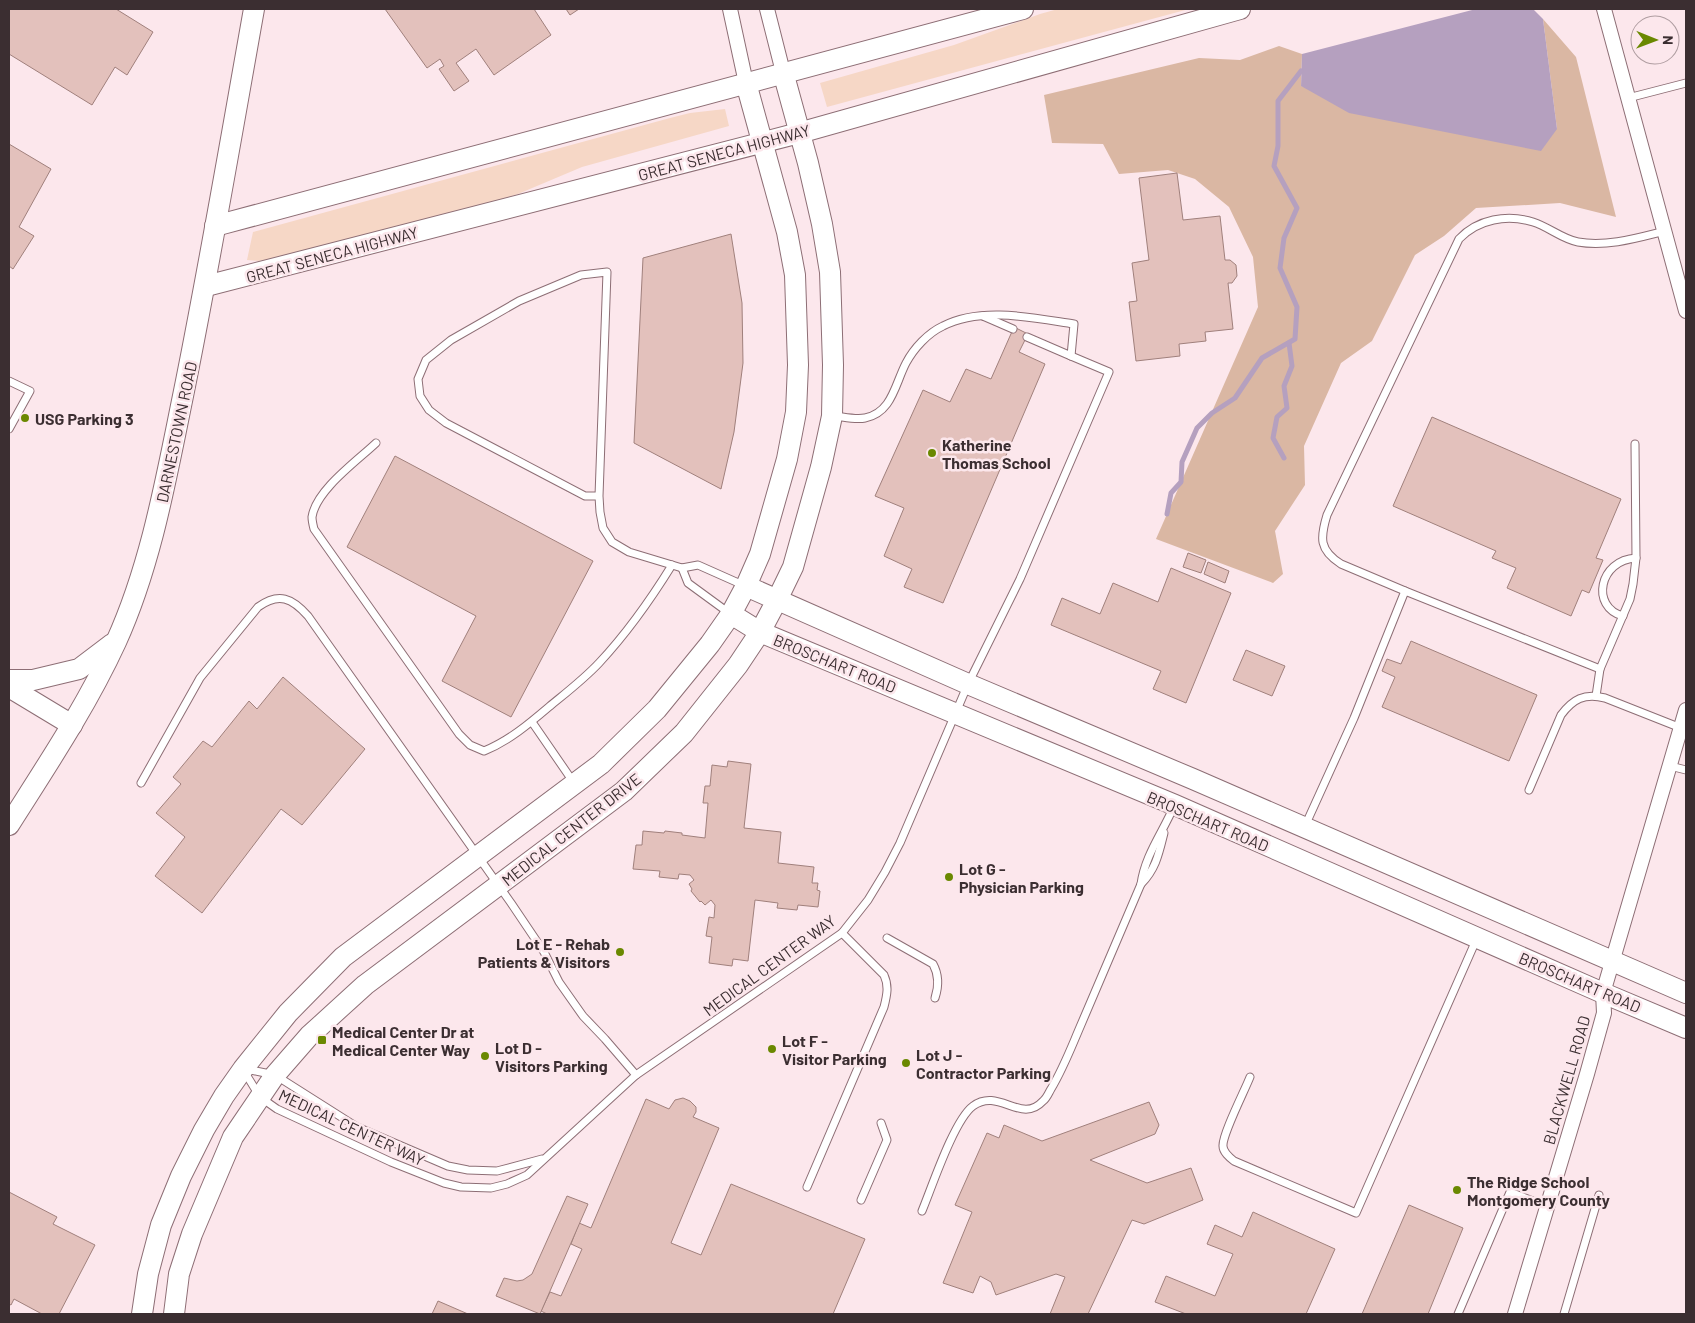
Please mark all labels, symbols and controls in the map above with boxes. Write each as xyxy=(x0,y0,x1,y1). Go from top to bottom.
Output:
north arrow xyxy=(1630,15,1680,65)
text: N xyxy=(1660,35,1677,45)
street label: GREAT SENECA HIGHWAY xyxy=(636,120,812,184)
street label: GREAT SENECA HIGHWAY xyxy=(244,222,420,286)
street label: DARNESTOWN ROAD xyxy=(152,360,200,504)
place label: USG Parking 3 xyxy=(35,409,134,428)
marker: USG Parking 3 xyxy=(19,412,31,424)
place label: Katherine Thomas School xyxy=(942,435,1051,472)
marker: Katherine Thomas School xyxy=(926,447,938,459)
street label: BROSCHART ROAD xyxy=(771,630,899,696)
street label: MEDICAL CENTER DRIVE xyxy=(498,769,644,889)
street label: BROSCHART ROAD xyxy=(1144,787,1272,855)
place label: Lot G - Physician Parking xyxy=(959,859,1084,896)
marker: Lot G - Physician Parking xyxy=(943,871,955,883)
street label: MEDICAL CENTER WAY xyxy=(699,911,839,1019)
place label: Lot E - Rehab Patients & Visitors xyxy=(478,934,610,971)
marker: Lot E - Rehab Patients & Visitors xyxy=(614,946,626,958)
street label: BROSCHART ROAD xyxy=(1516,948,1644,1016)
street label: BLACKWELL ROAD xyxy=(1539,1013,1593,1147)
place label: Medical Center Dr at Medical Center Way xyxy=(332,1022,474,1059)
place label: Lot F - Visitor Parking xyxy=(782,1031,887,1068)
marker: Medical Center Dr at Medical Center Way xyxy=(316,1034,328,1046)
place label: Lot D - Visitors Parking xyxy=(495,1038,608,1075)
marker: Lot F - Visitor Parking xyxy=(766,1043,778,1055)
place label: Lot J - Contractor Parking xyxy=(916,1045,1051,1082)
marker: Lot D - Visitors Parking xyxy=(479,1050,491,1062)
marker: Lot J - Contractor Parking xyxy=(900,1057,912,1069)
street label: MEDICAL CENTER WAY xyxy=(276,1085,428,1169)
place label: The Ridge School Montgomery County xyxy=(1467,1172,1610,1209)
marker: The Ridge School Montgomery County xyxy=(1451,1184,1463,1196)

